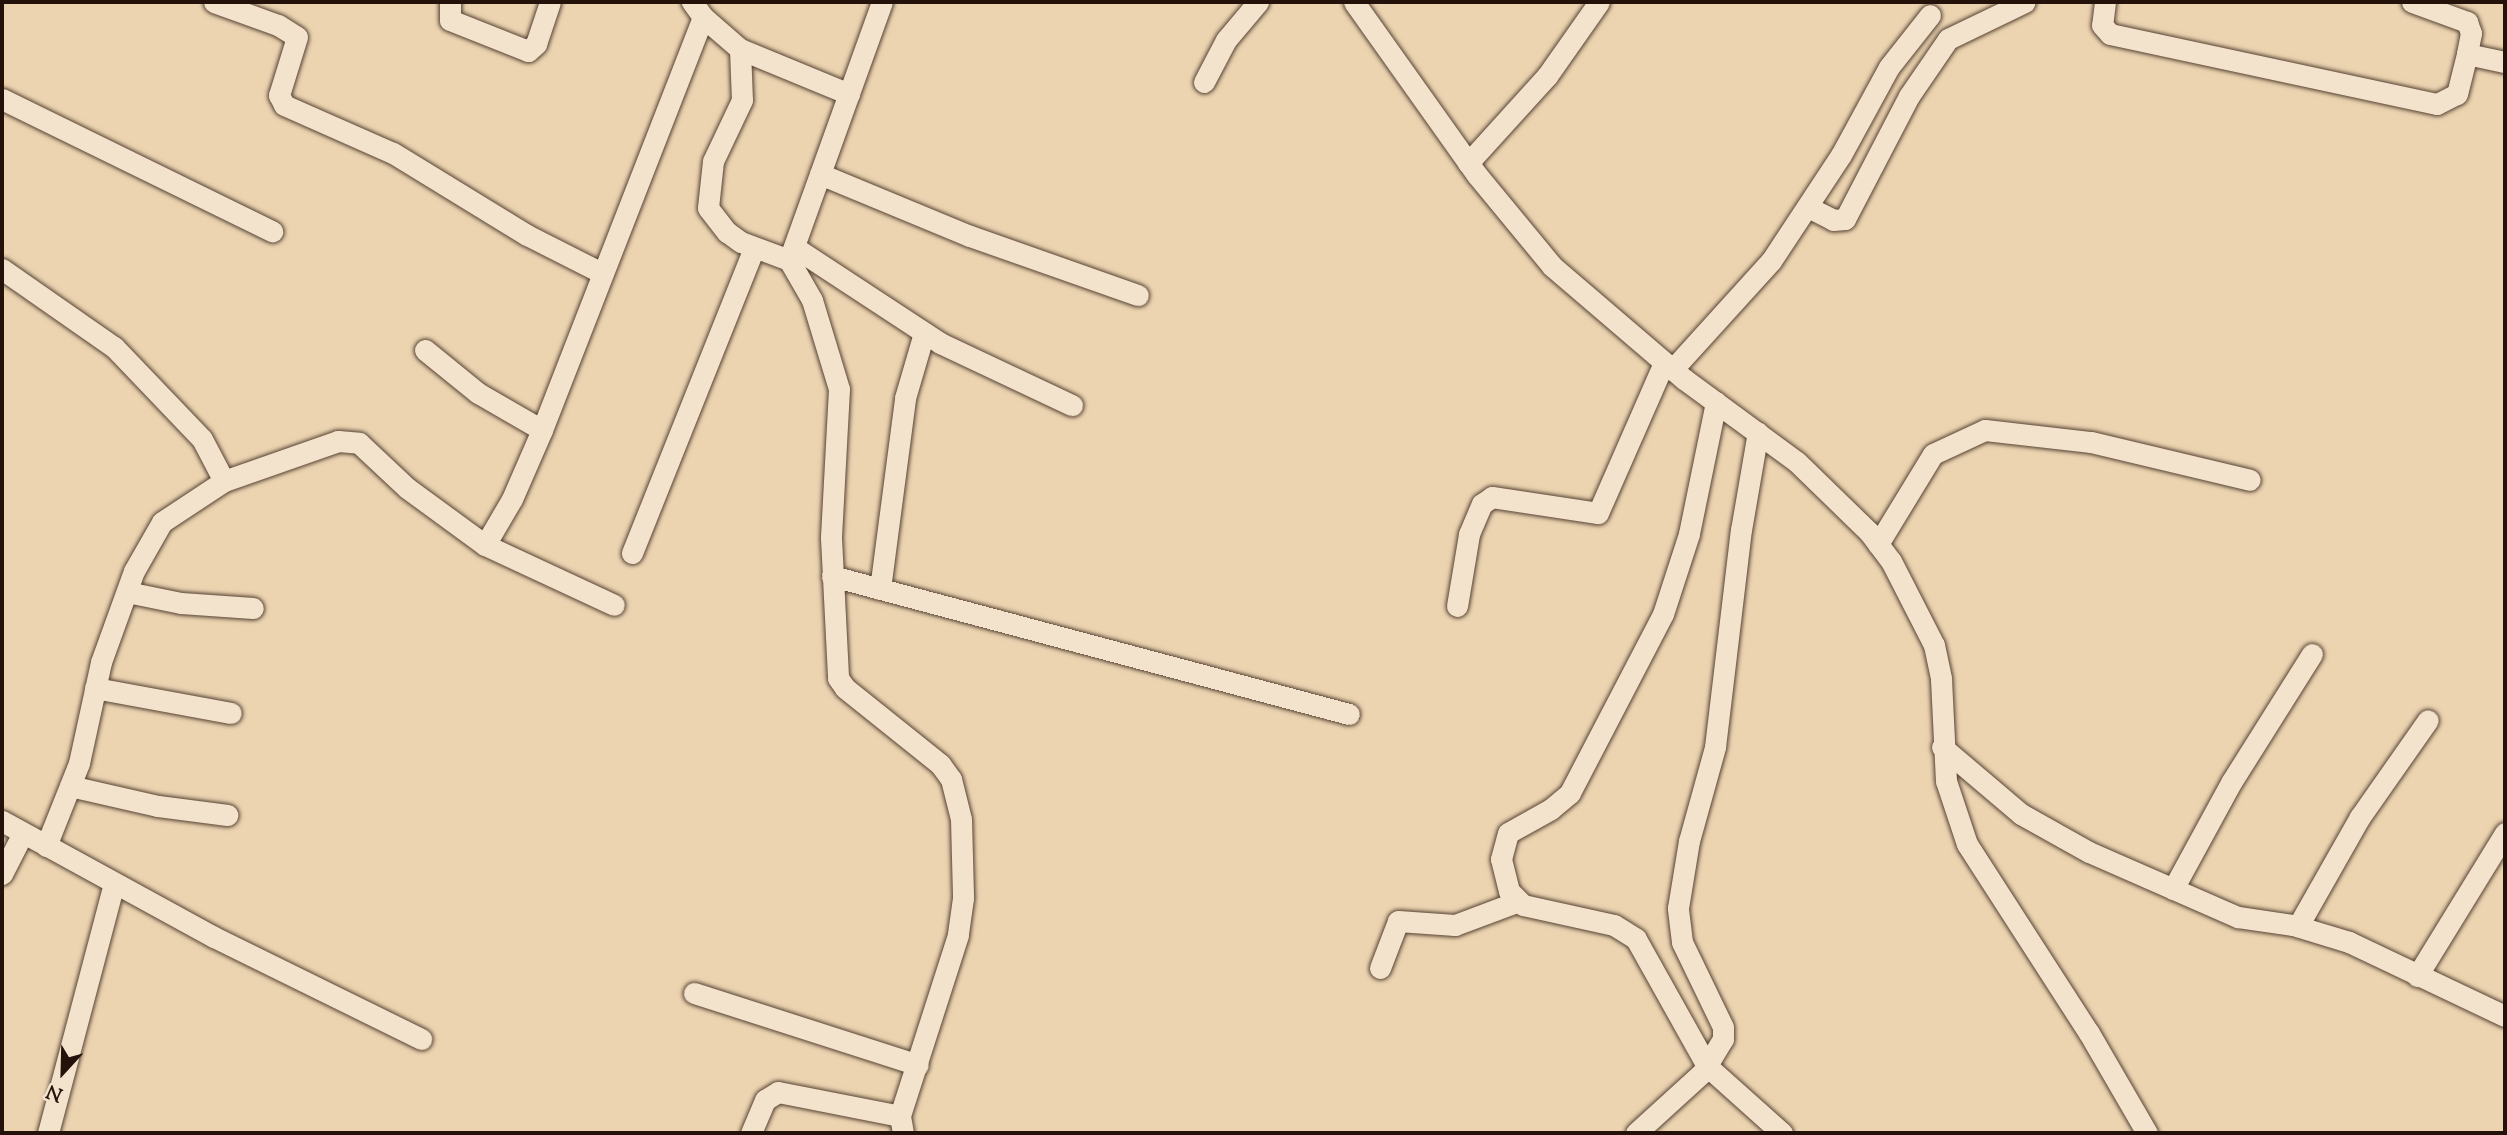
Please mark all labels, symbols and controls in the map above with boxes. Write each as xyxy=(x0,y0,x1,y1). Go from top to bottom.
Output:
north arrow xyxy=(28,1037,98,1107)
text: N xyxy=(43,1077,67,1107)

